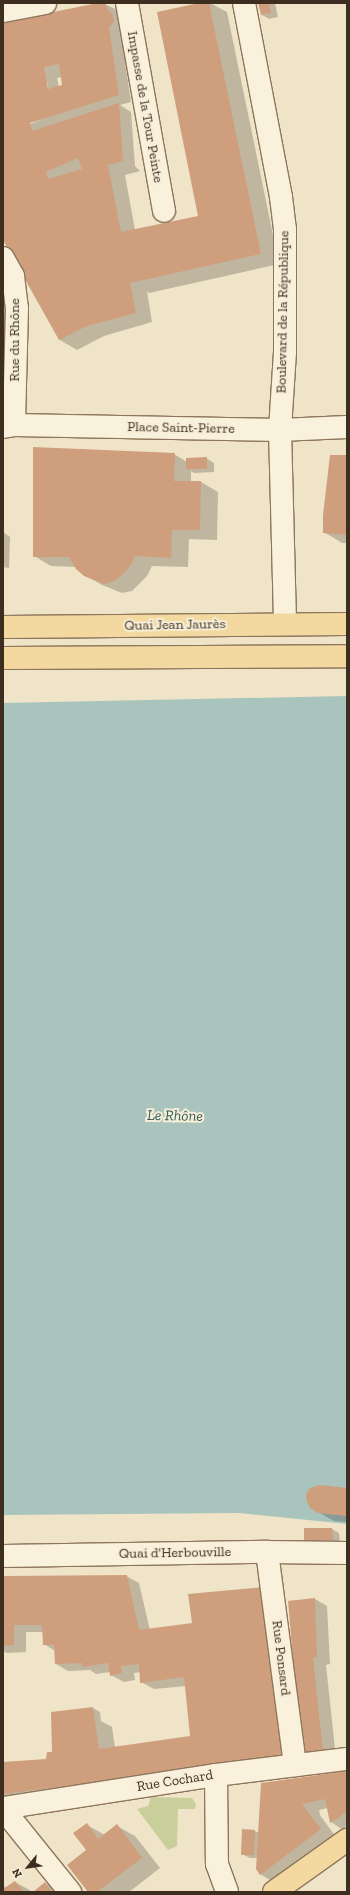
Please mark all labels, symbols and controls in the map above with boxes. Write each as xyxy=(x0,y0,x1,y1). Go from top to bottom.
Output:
street label: Impasse de la Tour Peinte xyxy=(123,30,167,184)
street label: Boulevard de la République xyxy=(273,230,293,394)
street label: Rue du Rhône xyxy=(7,298,23,382)
street label: Place Saint-Pierre xyxy=(127,419,235,437)
street label: Quai Jean Jaurès xyxy=(124,616,226,634)
water label: Le Rhône xyxy=(147,1107,203,1125)
street label: Quai d'Herbouville xyxy=(119,1544,231,1562)
street label: Rue Ponsard xyxy=(268,1619,294,1697)
street label: Rue Cochard xyxy=(136,1767,214,1795)
north arrow xyxy=(8,1847,48,1887)
text: N xyxy=(9,1866,25,1880)

